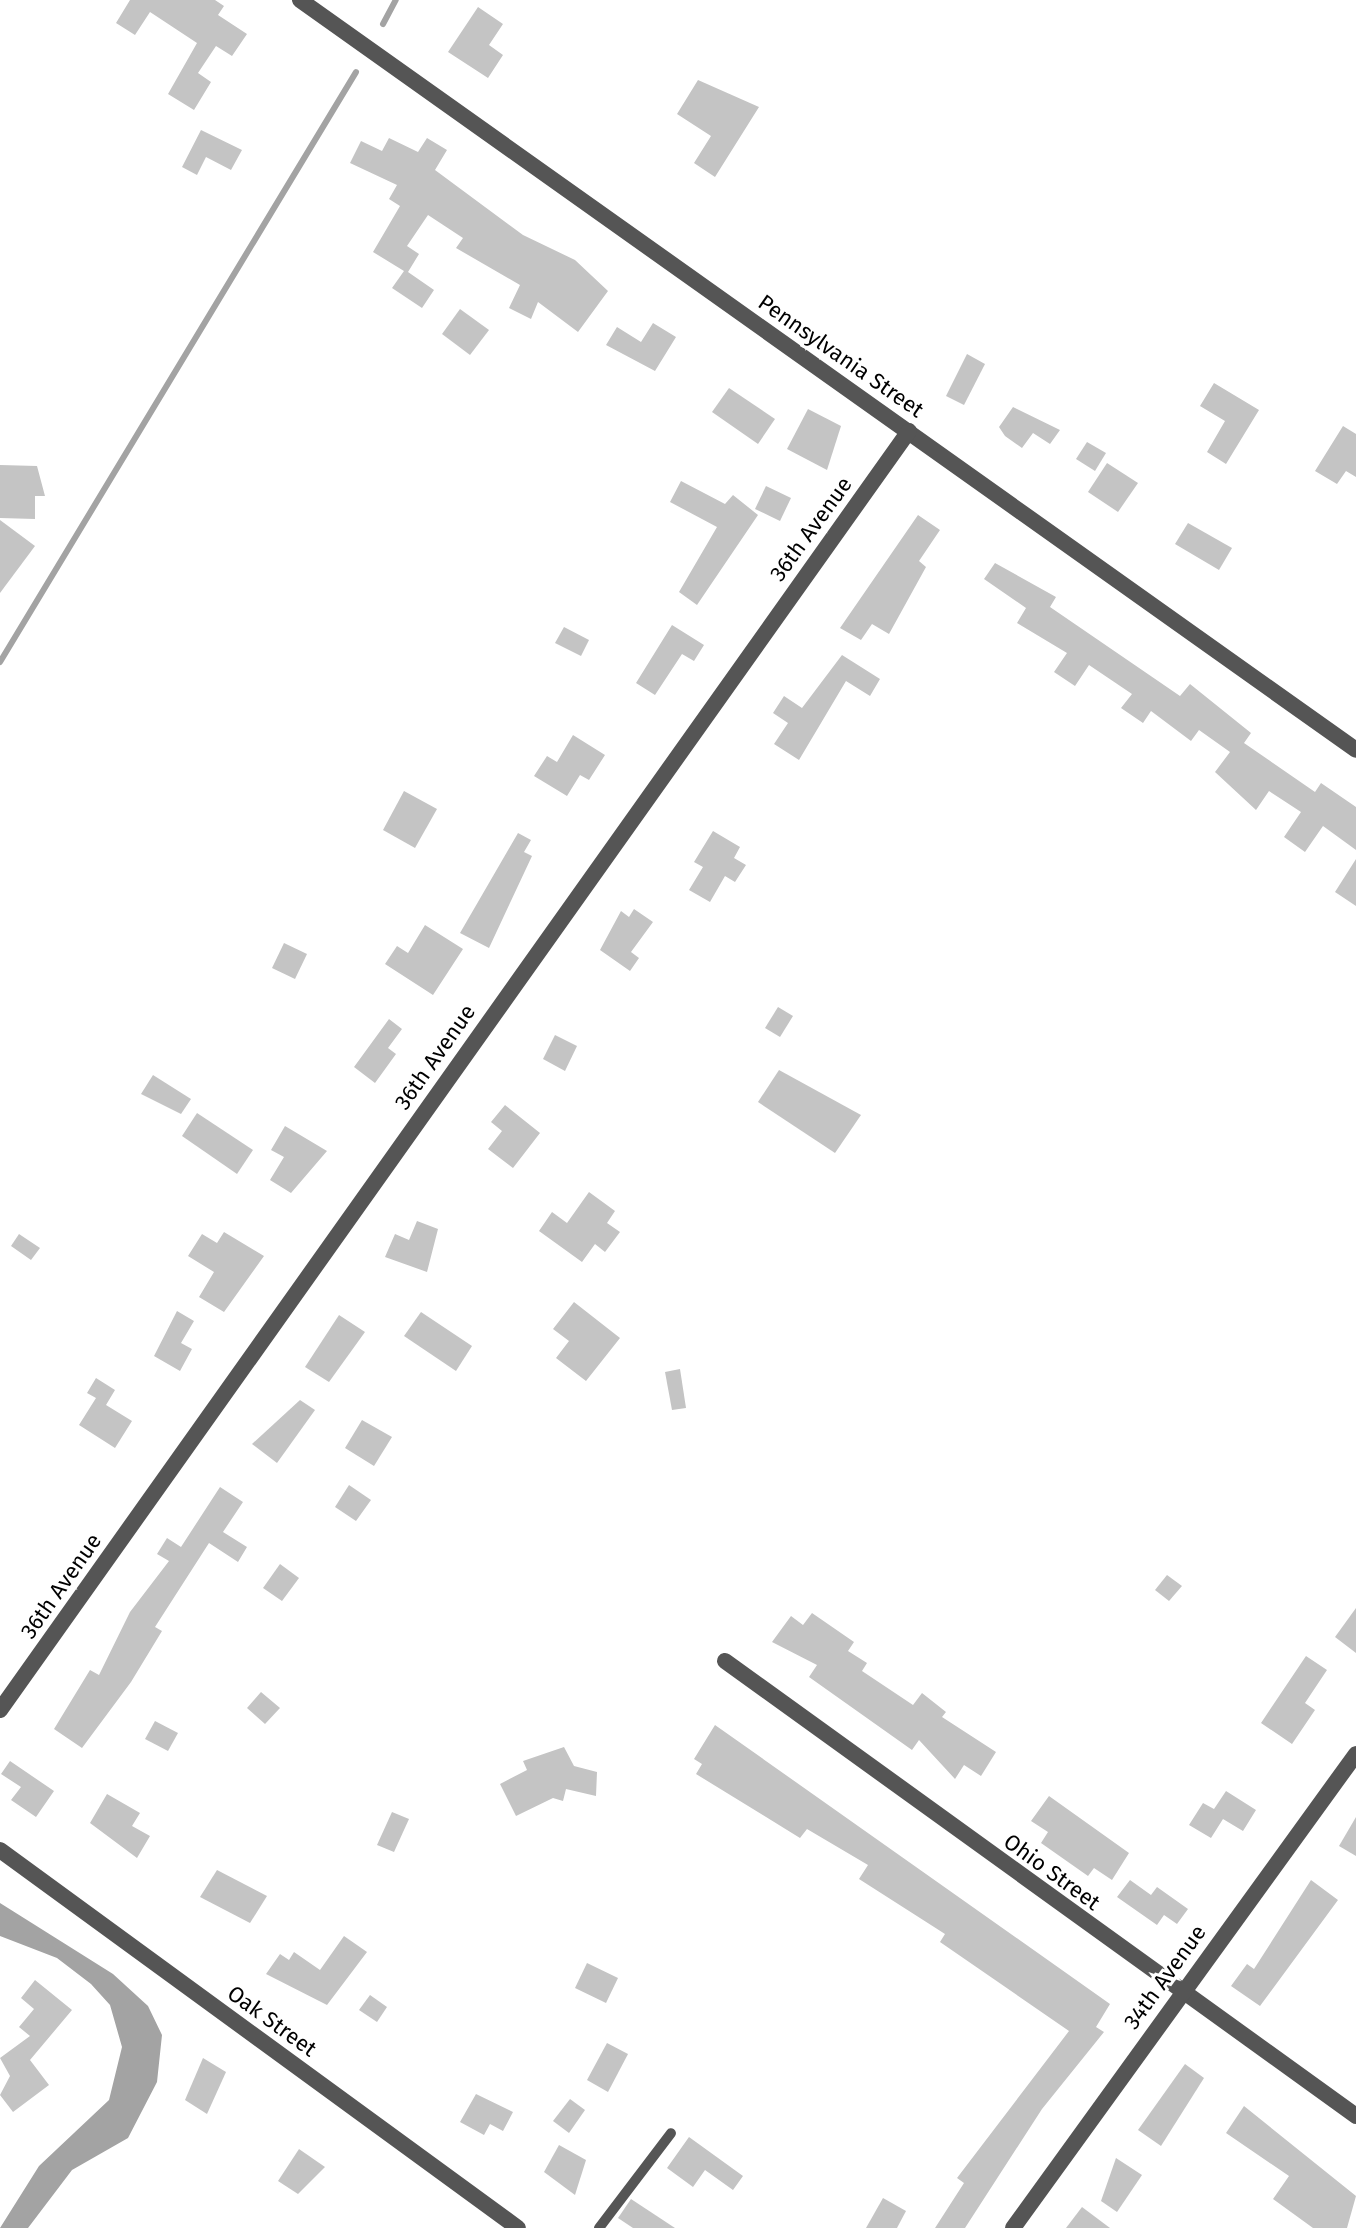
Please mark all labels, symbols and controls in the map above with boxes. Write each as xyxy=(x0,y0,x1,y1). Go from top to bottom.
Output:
street label: Pennsylvania Street xyxy=(753,289,929,423)
street label: 36th Avenue xyxy=(764,472,858,586)
street label: 36th Avenue xyxy=(389,999,481,1115)
street label: 36th Avenue xyxy=(15,1528,107,1644)
street label: Ohio Street xyxy=(999,1828,1105,1916)
street label: 34th Avenue xyxy=(1118,1920,1212,2034)
street label: Oak Street xyxy=(222,1980,322,2062)

